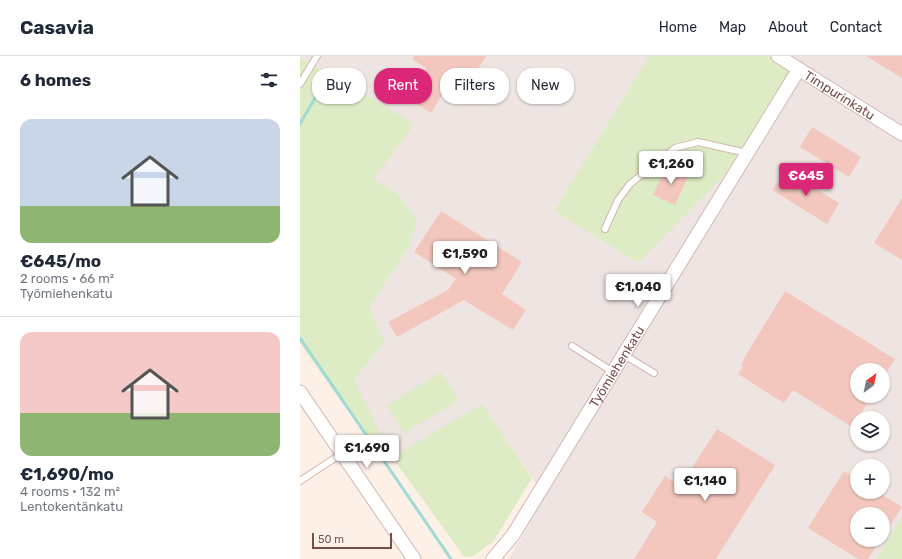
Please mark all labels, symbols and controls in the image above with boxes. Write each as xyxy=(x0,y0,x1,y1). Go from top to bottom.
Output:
text: Casavia xyxy=(20,16,94,39)
text: Home xyxy=(659,19,697,36)
text: Map xyxy=(719,19,746,36)
text: About xyxy=(768,19,808,36)
text: Contact xyxy=(830,19,882,36)
street label: Timpurinkatu xyxy=(802,67,878,123)
chip: Buy xyxy=(312,68,366,104)
chip: Rent xyxy=(374,68,432,104)
chip: Filters xyxy=(440,68,509,104)
chip: New xyxy=(517,68,574,104)
icon: filters xyxy=(258,69,280,91)
text: 6 homes xyxy=(20,70,91,90)
icon: home xyxy=(114,145,186,217)
pin: €1,260 xyxy=(638,151,704,185)
text: €1,260 xyxy=(648,156,694,171)
pin: €645 xyxy=(782,163,830,197)
text: €645 xyxy=(788,168,824,183)
pin: €1,590 xyxy=(432,241,498,275)
text: €1,590 xyxy=(442,246,488,261)
text: €645/mo xyxy=(20,251,101,271)
text: 2 rooms · 66 m² xyxy=(20,271,114,286)
pin: €1,040 xyxy=(605,274,671,308)
text: €1,040 xyxy=(615,279,661,294)
text: Työmiehenkatu xyxy=(20,286,113,301)
street label: Työmiehenkatu xyxy=(586,323,647,410)
icon: home xyxy=(114,358,186,430)
north arrow xyxy=(850,363,890,403)
map controls xyxy=(850,363,890,547)
button: layers xyxy=(850,411,890,451)
pin: €1,690 xyxy=(334,435,400,469)
text: €1,690 xyxy=(344,440,390,455)
button: + xyxy=(850,459,890,499)
text: €1,690/mo xyxy=(20,464,114,484)
pin: €1,140 xyxy=(672,468,738,502)
text: €1,140 xyxy=(683,473,727,488)
text: 4 rooms · 132 m² xyxy=(20,484,120,499)
text: Lentokentänkatu xyxy=(20,499,123,514)
button: − xyxy=(850,507,890,547)
scale bar xyxy=(312,531,392,550)
text: 50 m xyxy=(318,533,344,546)

